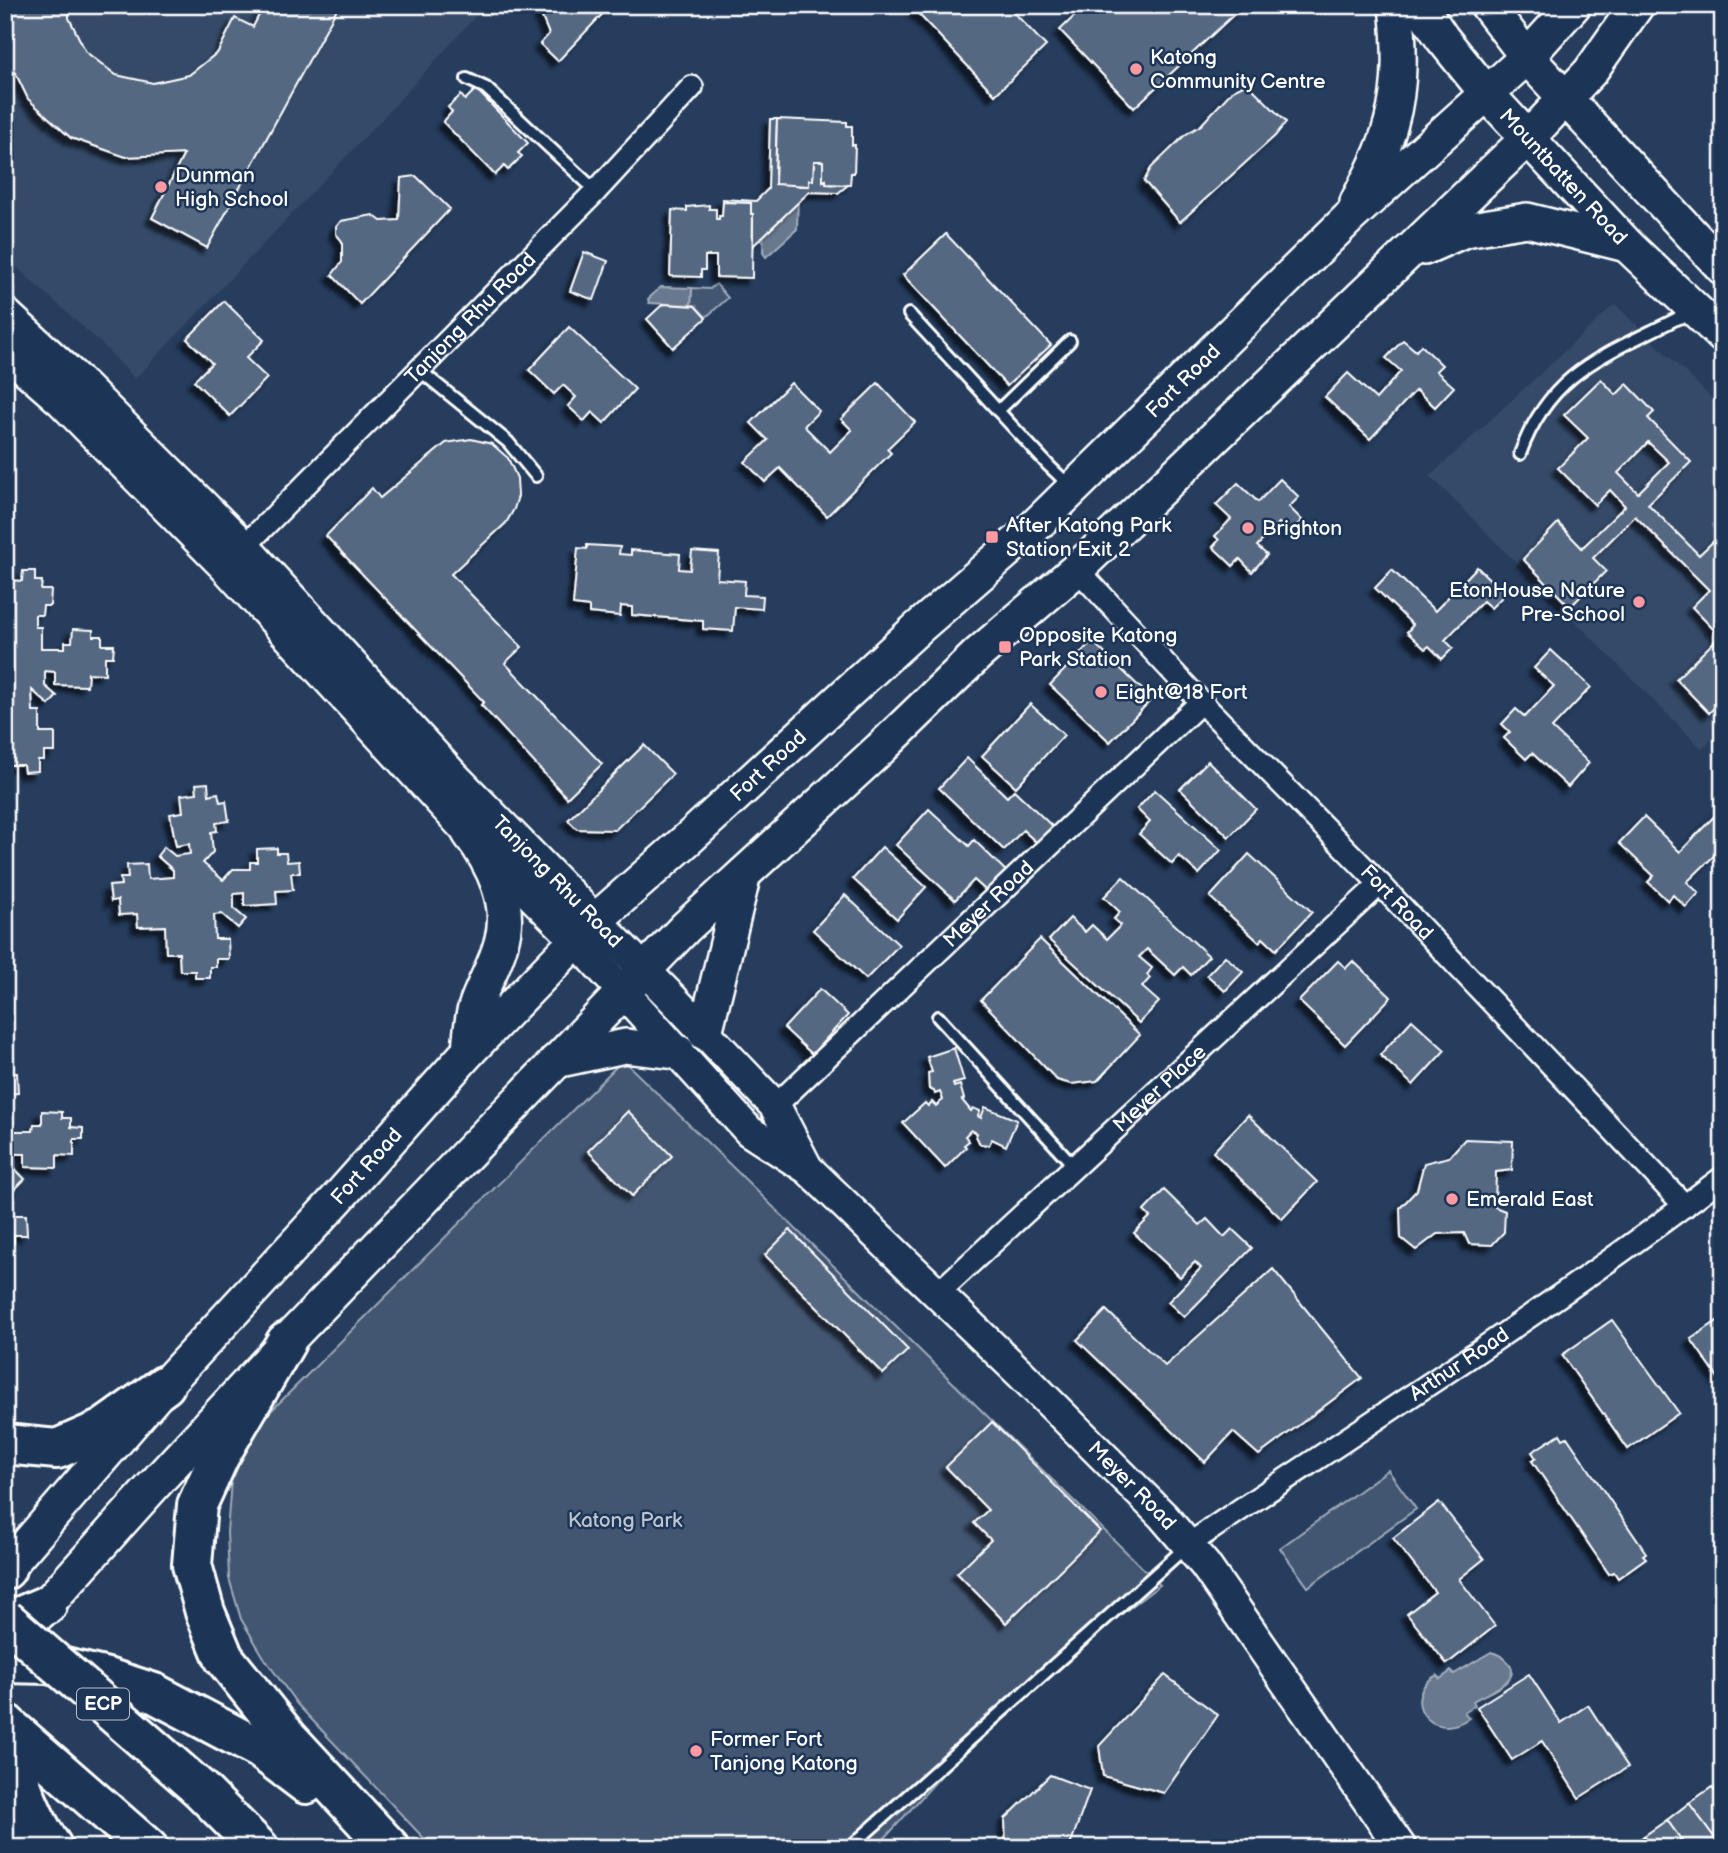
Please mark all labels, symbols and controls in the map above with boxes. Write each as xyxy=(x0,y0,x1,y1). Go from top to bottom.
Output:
place label: Katong Community Centre xyxy=(1150,45,1325,94)
marker: Katong Community Centre xyxy=(1128,61,1144,77)
street label: Mountbatten Road xyxy=(1494,103,1633,250)
place label: Dunman High School xyxy=(175,163,288,212)
marker: Dunman High School xyxy=(153,179,169,195)
street label: Tanjong Rhu Road xyxy=(400,247,541,389)
street label: Fort Road xyxy=(1141,339,1226,423)
place label: After Katong Park Station Exit 2 xyxy=(1006,513,1172,562)
place label: Brighton xyxy=(1262,516,1342,541)
marker: Brighton xyxy=(1240,520,1256,536)
marker: After Katong Park Station Exit 2 xyxy=(984,529,1000,545)
place label: EtonHouse Nature Pre-School xyxy=(1449,578,1625,627)
marker: EtonHouse Nature Pre-School xyxy=(1631,594,1647,610)
place label: Opposite Katong Park Station xyxy=(1019,623,1177,672)
marker: Opposite Katong Park Station xyxy=(997,639,1013,655)
place label: Eight@18 Fort xyxy=(1115,680,1248,705)
marker: Eight@18 Fort xyxy=(1093,684,1109,700)
street label: Fort Road xyxy=(725,724,811,807)
street label: Tanjong Rhu Road xyxy=(487,810,628,953)
street label: Meyer Road xyxy=(938,855,1039,952)
street label: Fort Road xyxy=(1355,859,1439,945)
street label: Meyer Place xyxy=(1108,1039,1211,1137)
street label: Fort Road xyxy=(326,1122,407,1210)
place label: Emerald East xyxy=(1466,1187,1594,1212)
marker: Emerald East xyxy=(1444,1191,1460,1207)
street label: Arthur Road xyxy=(1405,1322,1514,1406)
street label: Meyer Road xyxy=(1083,1436,1182,1535)
park label: Katong Park xyxy=(568,1508,683,1533)
road number: ECP xyxy=(77,1688,129,1720)
place label: Former Fort Tanjong Katong xyxy=(710,1727,858,1776)
marker: Former Fort Tanjong Katong xyxy=(688,1743,704,1759)

